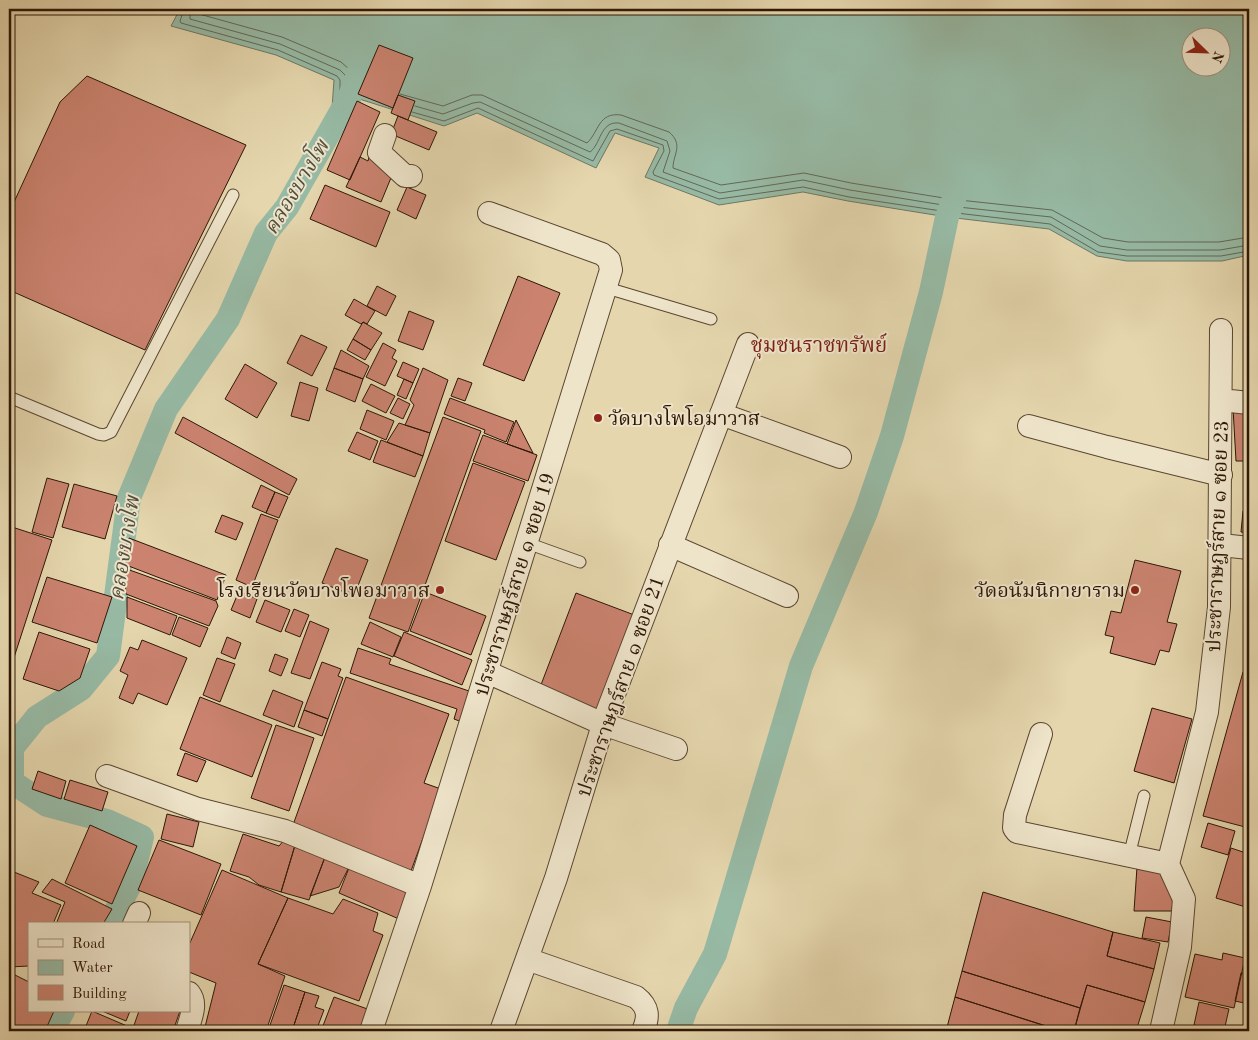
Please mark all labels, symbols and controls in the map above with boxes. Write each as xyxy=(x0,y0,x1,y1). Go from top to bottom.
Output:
north arrow xyxy=(1180,28,1230,78)
text: N xyxy=(1208,49,1226,65)
water label: คลองบางโพ xyxy=(256,132,334,238)
district label: ชุมชนราชทรัพย์ xyxy=(751,332,887,359)
place label: วัดบางโพโอมาวาส xyxy=(608,404,760,430)
marker: วัดบางโพโอมาวาส xyxy=(592,412,604,424)
street label: ประชาราษฎร์สาย ๑ ซอย 23 xyxy=(1202,420,1233,652)
street label: ประชาราษฎร์สาย ๑ ซอย 19 xyxy=(470,470,559,698)
water label: คลองบางโพ xyxy=(101,492,144,602)
street label: ประชาราษฎร์สาย ๑ ซอย 21 xyxy=(572,573,669,800)
place label: โรงเรียนวัดบางโพอมาวาส xyxy=(216,576,430,602)
place label: วัดอนัมนิกายาราม xyxy=(974,581,1125,602)
marker: โรงเรียนวัดบางโพอมาวาส xyxy=(434,584,446,596)
marker: วัดอนัมนิกายาราม xyxy=(1129,584,1141,596)
legend xyxy=(28,922,190,1012)
text: Road xyxy=(72,937,106,952)
text: Water xyxy=(72,961,113,976)
text: Building xyxy=(72,987,127,1002)

